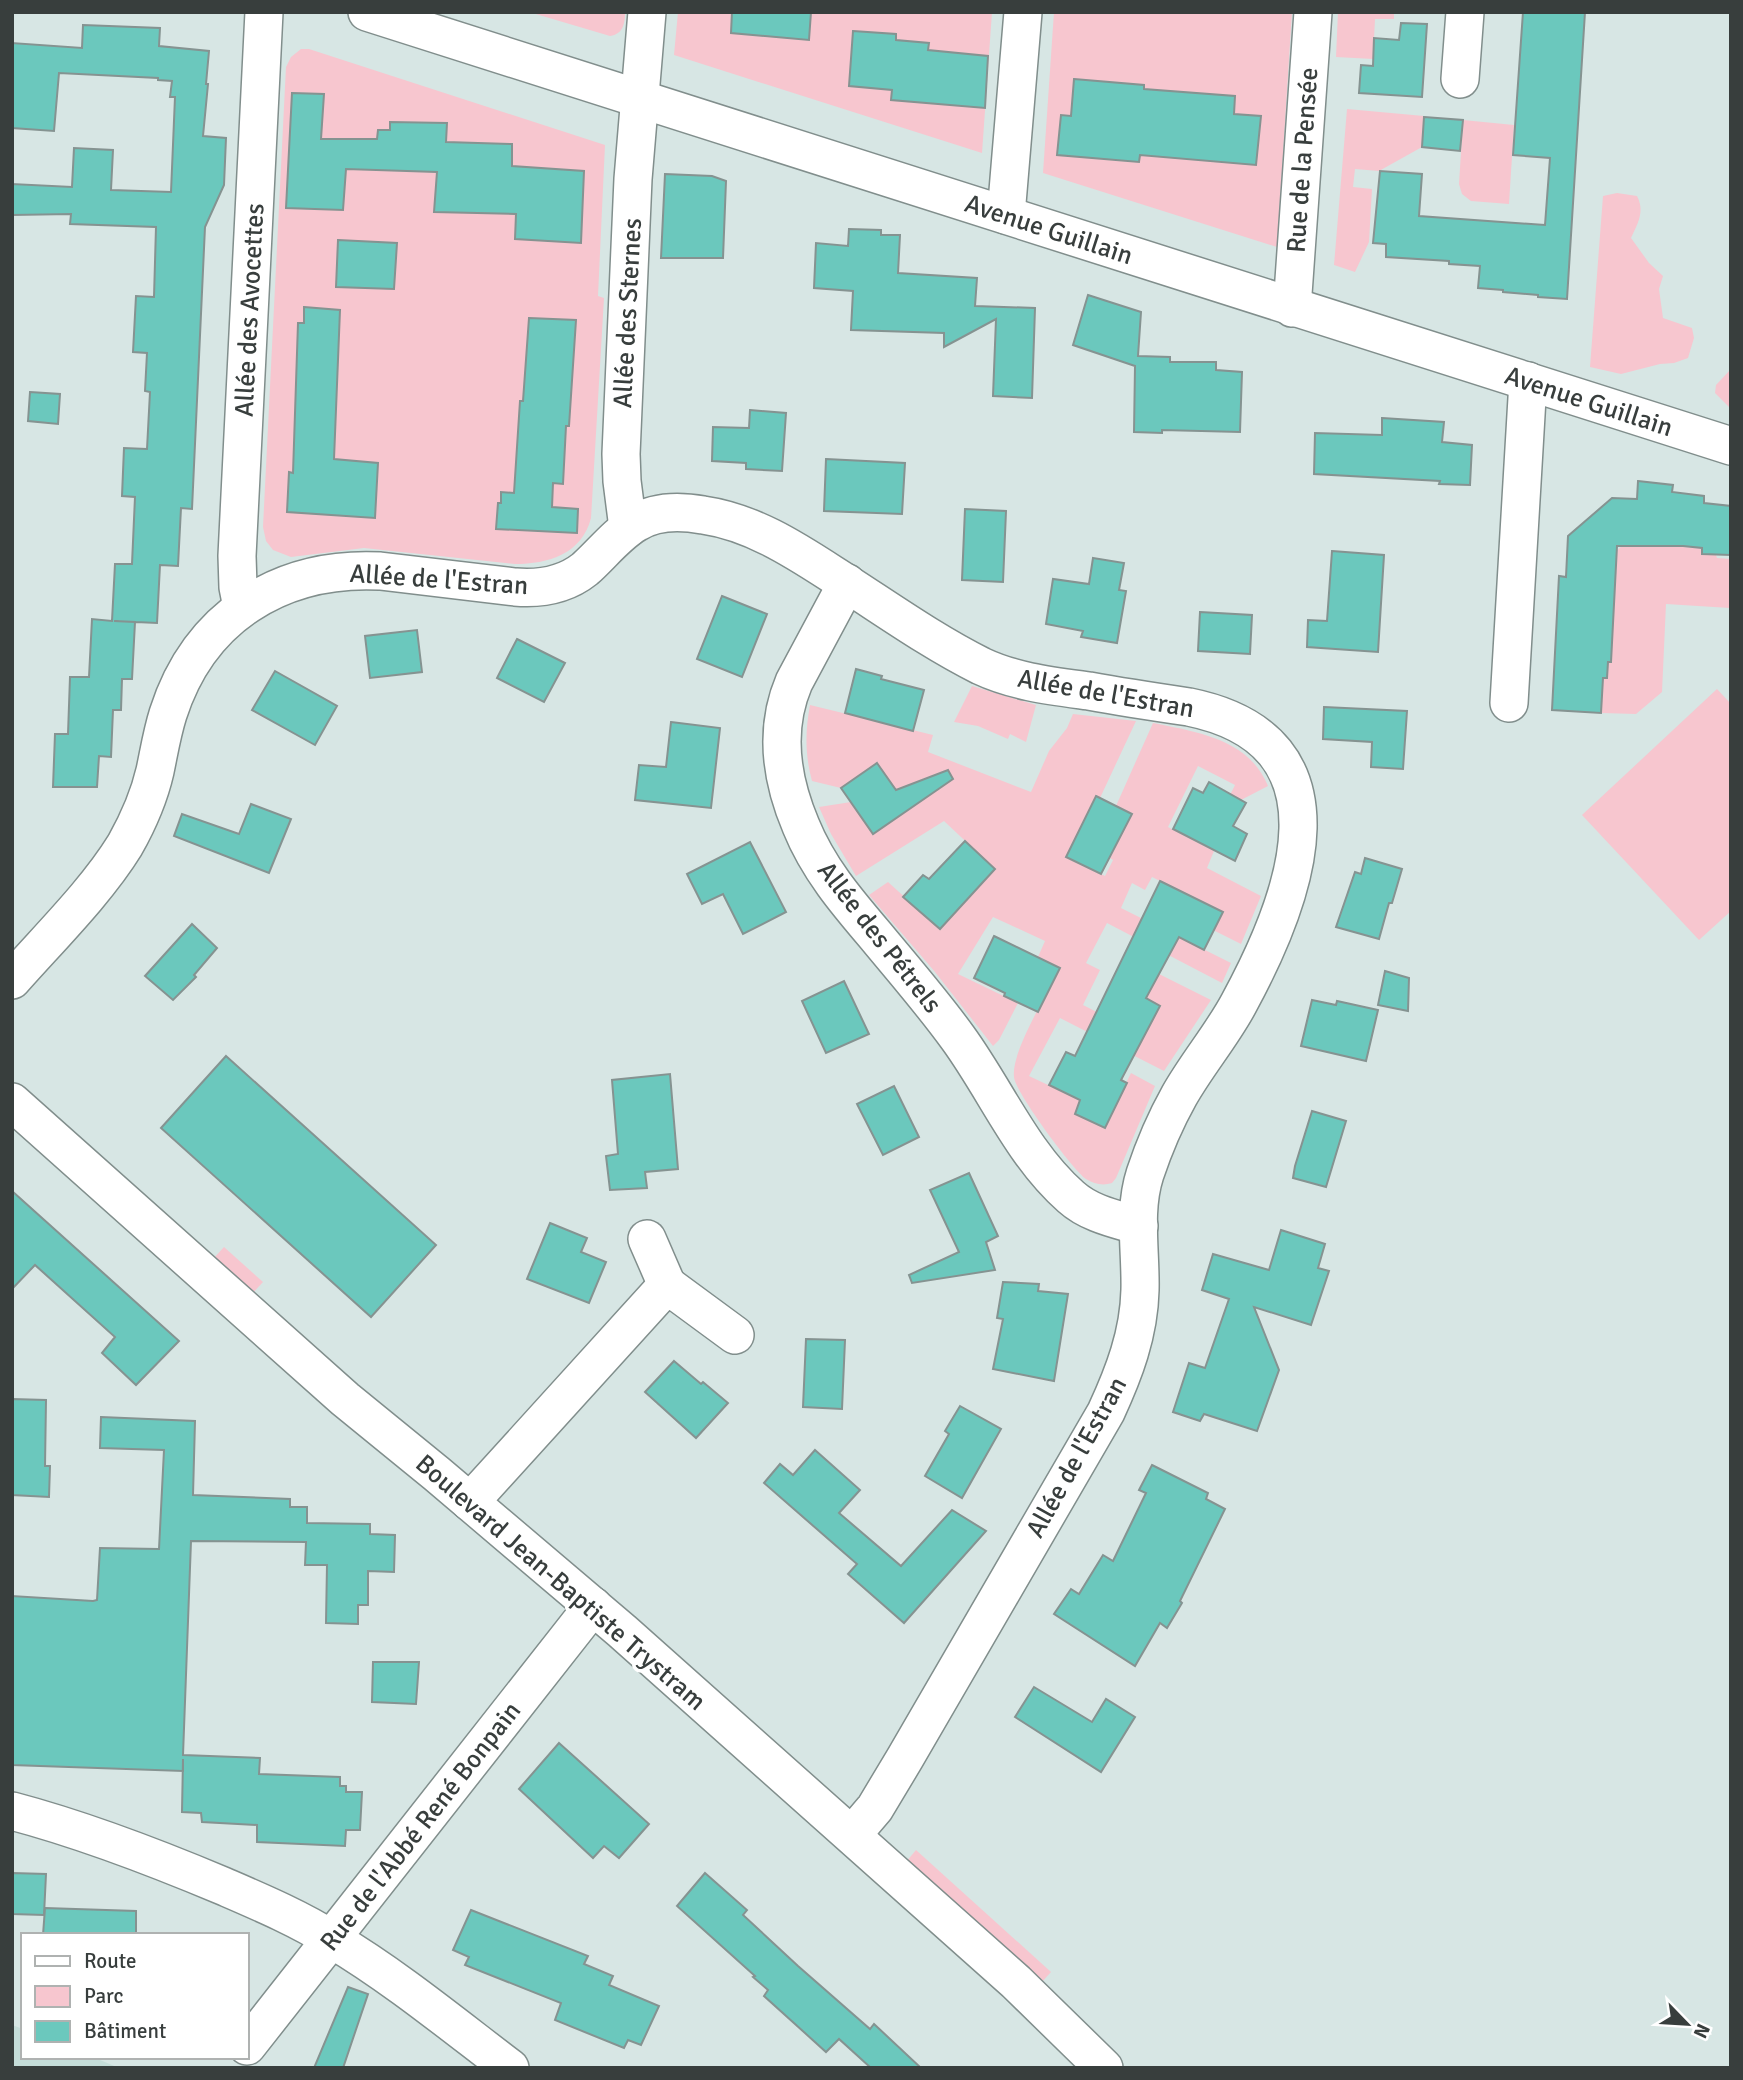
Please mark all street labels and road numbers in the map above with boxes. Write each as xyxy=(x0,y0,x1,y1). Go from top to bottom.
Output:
street label: Rue de la Pensée xyxy=(1281,66,1325,254)
street label: Avenue Guillain xyxy=(961,188,1137,272)
street label: Allée des Avocettes xyxy=(228,202,272,418)
street label: Allée des Sternes xyxy=(607,217,649,409)
street label: Avenue Guillain xyxy=(1501,360,1677,444)
street label: Allée de l'Estran xyxy=(349,558,529,602)
street label: Allée de l'Estran xyxy=(1015,663,1197,725)
street label: Allée des Pétrels xyxy=(810,856,948,1020)
street label: Allée de l'Estran xyxy=(1020,1372,1134,1543)
street label: Boulevard Jean-Baptiste Trystram xyxy=(409,1448,712,1718)
street label: Rue de l'Abbé René Bonpain xyxy=(313,1696,528,1958)

